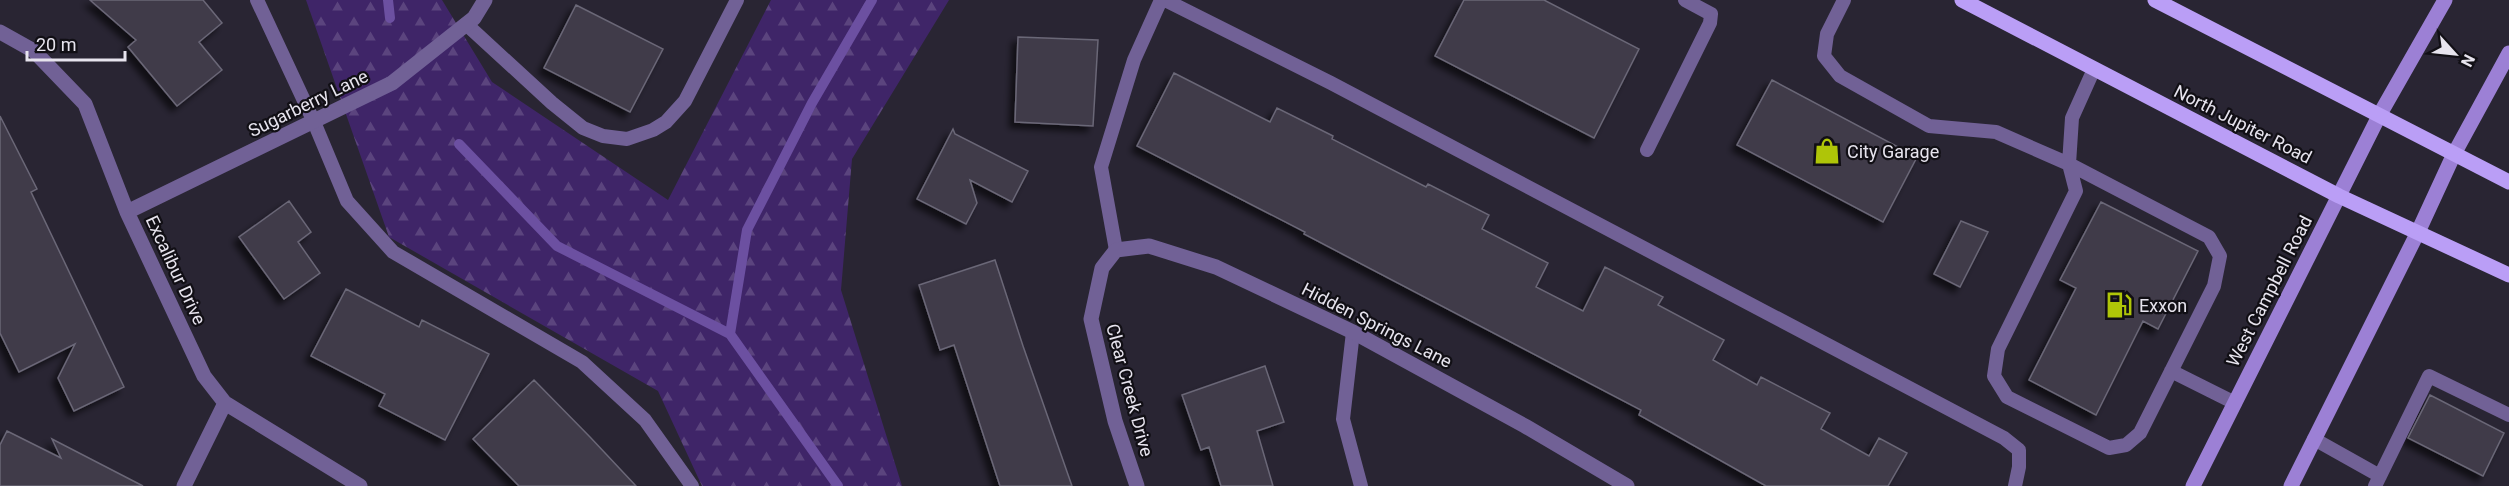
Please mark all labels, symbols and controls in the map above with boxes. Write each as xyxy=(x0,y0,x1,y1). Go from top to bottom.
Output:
scale bar xyxy=(27,24,124,62)
north arrow xyxy=(2425,24,2485,84)
text: 20 m xyxy=(36,34,76,55)
text: N xyxy=(2457,51,2479,70)
street label: Sugarberry Lane xyxy=(245,65,371,141)
street label: North Jupiter Road xyxy=(2171,80,2315,168)
shop icon: City Garage xyxy=(1812,136,1842,166)
place label: City Garage xyxy=(1847,141,1939,162)
street label: Excalibur Drive xyxy=(142,212,210,328)
street label: West Campbell Road xyxy=(2222,212,2316,370)
street label: Hidden Springs Lane xyxy=(1298,278,1456,372)
fuel station icon: Exxon xyxy=(2104,290,2134,320)
place label: Exxon xyxy=(2139,295,2187,316)
street label: Clear Creek Drive xyxy=(1102,321,1158,459)

